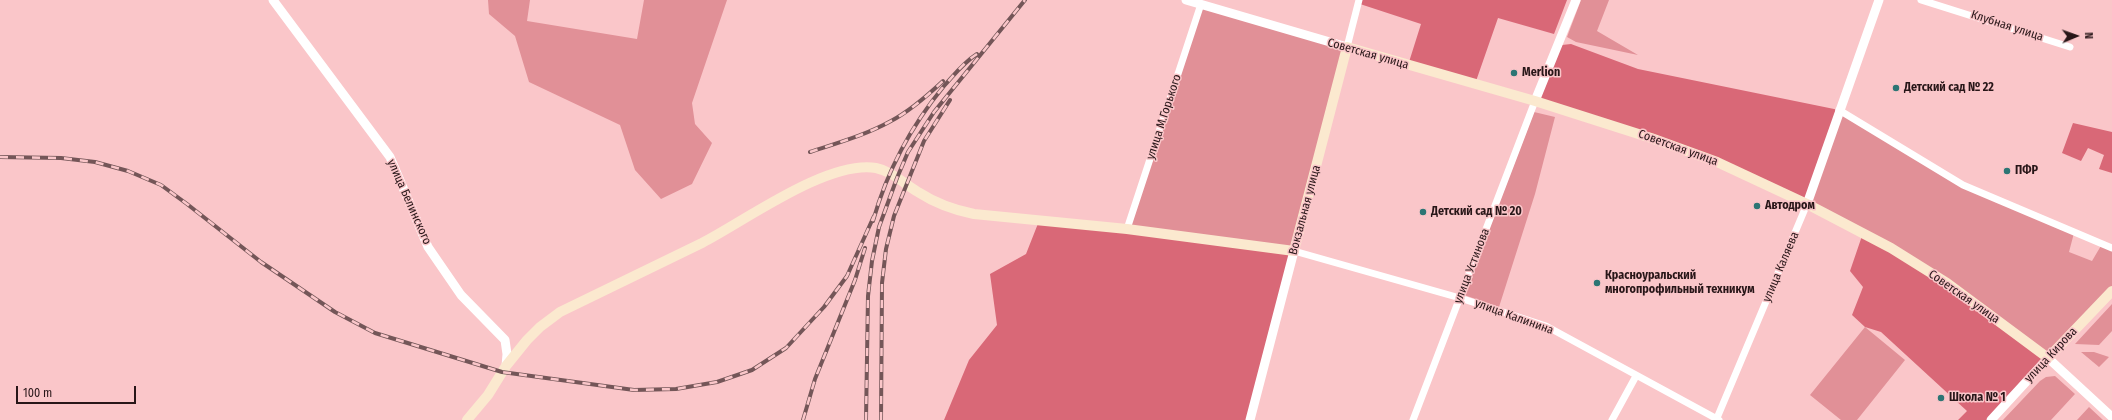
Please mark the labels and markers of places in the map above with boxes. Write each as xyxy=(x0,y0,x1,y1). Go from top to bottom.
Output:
place label: Merlion xyxy=(1522,66,1560,80)
marker: Merlion xyxy=(1509,68,1519,78)
place label: Детский сад № 22 xyxy=(1904,81,1994,95)
marker: Детский сад № 22 xyxy=(1891,83,1901,93)
place label: ПФР xyxy=(2015,164,2038,178)
marker: ПФР xyxy=(2002,166,2012,176)
place label: Автодром xyxy=(1765,199,1815,213)
marker: Автодром xyxy=(1752,201,1762,211)
place label: Детский сад № 20 xyxy=(1431,205,1522,219)
marker: Детский сад № 20 xyxy=(1418,207,1428,217)
place label: Красноуральский многопрофильный техникум xyxy=(1605,269,1755,297)
marker: Красноуральский многопрофильный техникум xyxy=(1592,278,1602,288)
place label: Школа № 1 xyxy=(1949,391,2005,405)
marker: Школа № 1 xyxy=(1936,393,1946,403)

